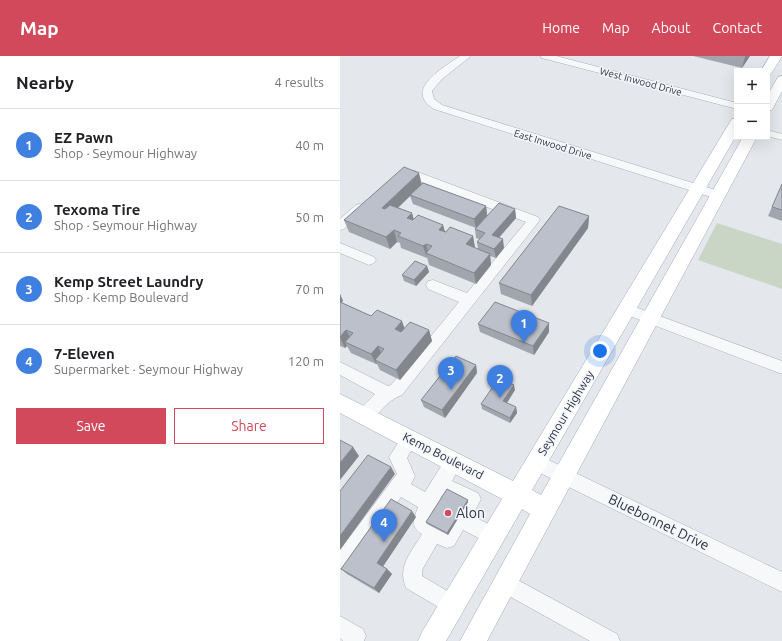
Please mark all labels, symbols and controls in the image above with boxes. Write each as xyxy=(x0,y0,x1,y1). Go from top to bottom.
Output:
text: Map xyxy=(20,17,59,39)
text: Home xyxy=(542,20,580,36)
text: Map xyxy=(602,20,630,36)
text: About xyxy=(652,20,691,36)
text: Contact xyxy=(713,20,762,36)
street label: West Inwood Drive xyxy=(599,65,683,98)
map controls xyxy=(734,68,770,140)
button: + xyxy=(734,68,770,104)
text: Nearby xyxy=(16,73,74,92)
text: 4 results xyxy=(274,75,324,89)
button: − xyxy=(734,104,770,140)
street label: East Inwood Drive xyxy=(513,127,593,162)
text: EZ Pawn xyxy=(54,129,113,146)
text: 1 xyxy=(25,138,33,152)
text: 40 m xyxy=(295,138,324,152)
text: Shop · Seymour Highway xyxy=(54,146,197,160)
text: Texoma Tire xyxy=(54,201,140,218)
text: 2 xyxy=(25,210,33,224)
text: 50 m xyxy=(295,210,324,224)
text: Shop · Seymour Highway xyxy=(54,218,197,232)
text: Kemp Street Laundry xyxy=(54,273,204,290)
text: 3 xyxy=(25,282,33,296)
text: 70 m xyxy=(295,282,324,296)
text: Shop · Kemp Boulevard xyxy=(54,290,189,304)
pin: 1 xyxy=(511,310,537,343)
your location xyxy=(590,341,610,361)
text: 7-Eleven xyxy=(54,345,115,362)
text: 4 xyxy=(25,354,33,368)
text: 120 m xyxy=(288,354,324,368)
pin: 3 xyxy=(438,357,464,390)
text: Supermarket · Seymour Highway xyxy=(54,362,243,376)
pin: 2 xyxy=(487,365,513,398)
street label: Seymour Highway xyxy=(535,368,596,457)
button: Save xyxy=(16,408,166,444)
button: Share xyxy=(174,408,324,444)
street label: Kemp Boulevard xyxy=(401,430,486,481)
street label: Bluebonnet Drive xyxy=(606,491,712,553)
place label: Alon xyxy=(456,505,485,521)
marker: Alon xyxy=(443,508,453,518)
pin: 4 xyxy=(371,509,397,542)

